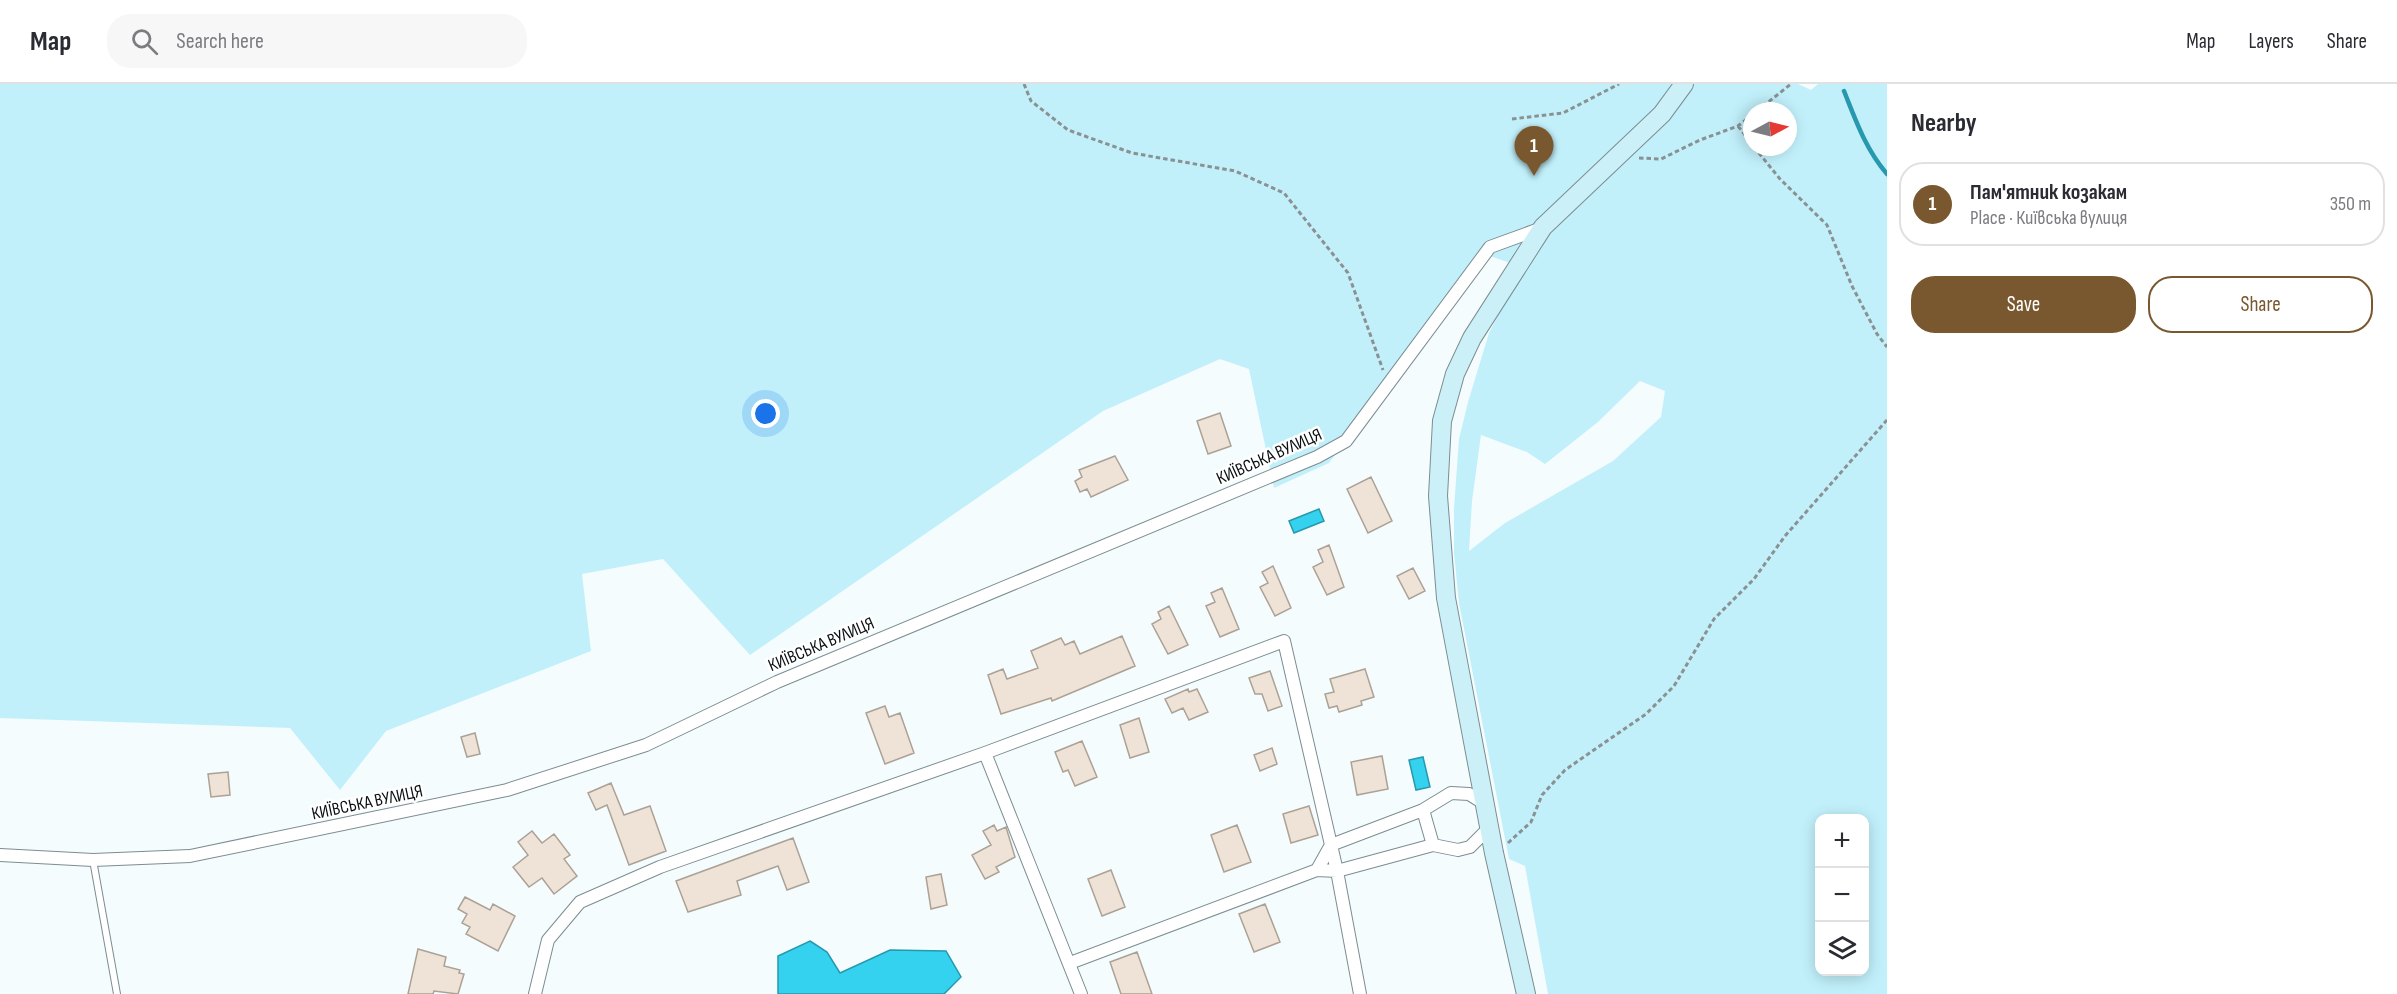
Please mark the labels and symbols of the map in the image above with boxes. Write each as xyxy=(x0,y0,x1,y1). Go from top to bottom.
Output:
north arrow xyxy=(1743,102,1797,156)
pin: 1 xyxy=(1514,126,1553,176)
your location xyxy=(751,399,780,428)
street label: КИЇВСЬКА ВУЛИЦЯ xyxy=(1213,424,1325,489)
street label: КИЇВСЬКА ВУЛИЦЯ xyxy=(765,613,877,676)
street label: КИЇВСЬКА ВУЛИЦЯ xyxy=(310,780,425,825)

